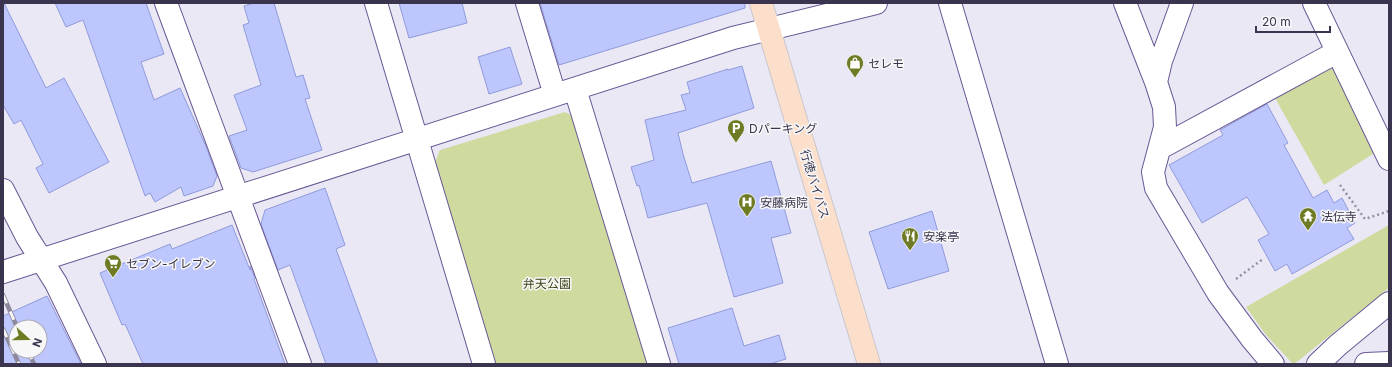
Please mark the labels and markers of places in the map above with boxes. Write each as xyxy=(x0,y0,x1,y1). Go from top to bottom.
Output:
shop icon: セレモ xyxy=(845,53,865,78)
place label: セレモ xyxy=(868,56,904,71)
parking icon: Dパーキング xyxy=(726,118,746,143)
place label: Dパーキング xyxy=(749,121,817,136)
hospital icon: 安藤病院 xyxy=(737,192,757,217)
place label: 安藤病院 xyxy=(760,195,808,210)
temple icon: 法伝寺 xyxy=(1298,206,1318,231)
place label: 法伝寺 xyxy=(1321,209,1357,224)
restaurant icon: 安楽亭 xyxy=(900,226,920,251)
place label: 安楽亭 xyxy=(923,229,959,244)
supermarket icon: セブン-イレブン xyxy=(103,253,123,278)
place label: セブン-イレブン xyxy=(126,256,216,271)

